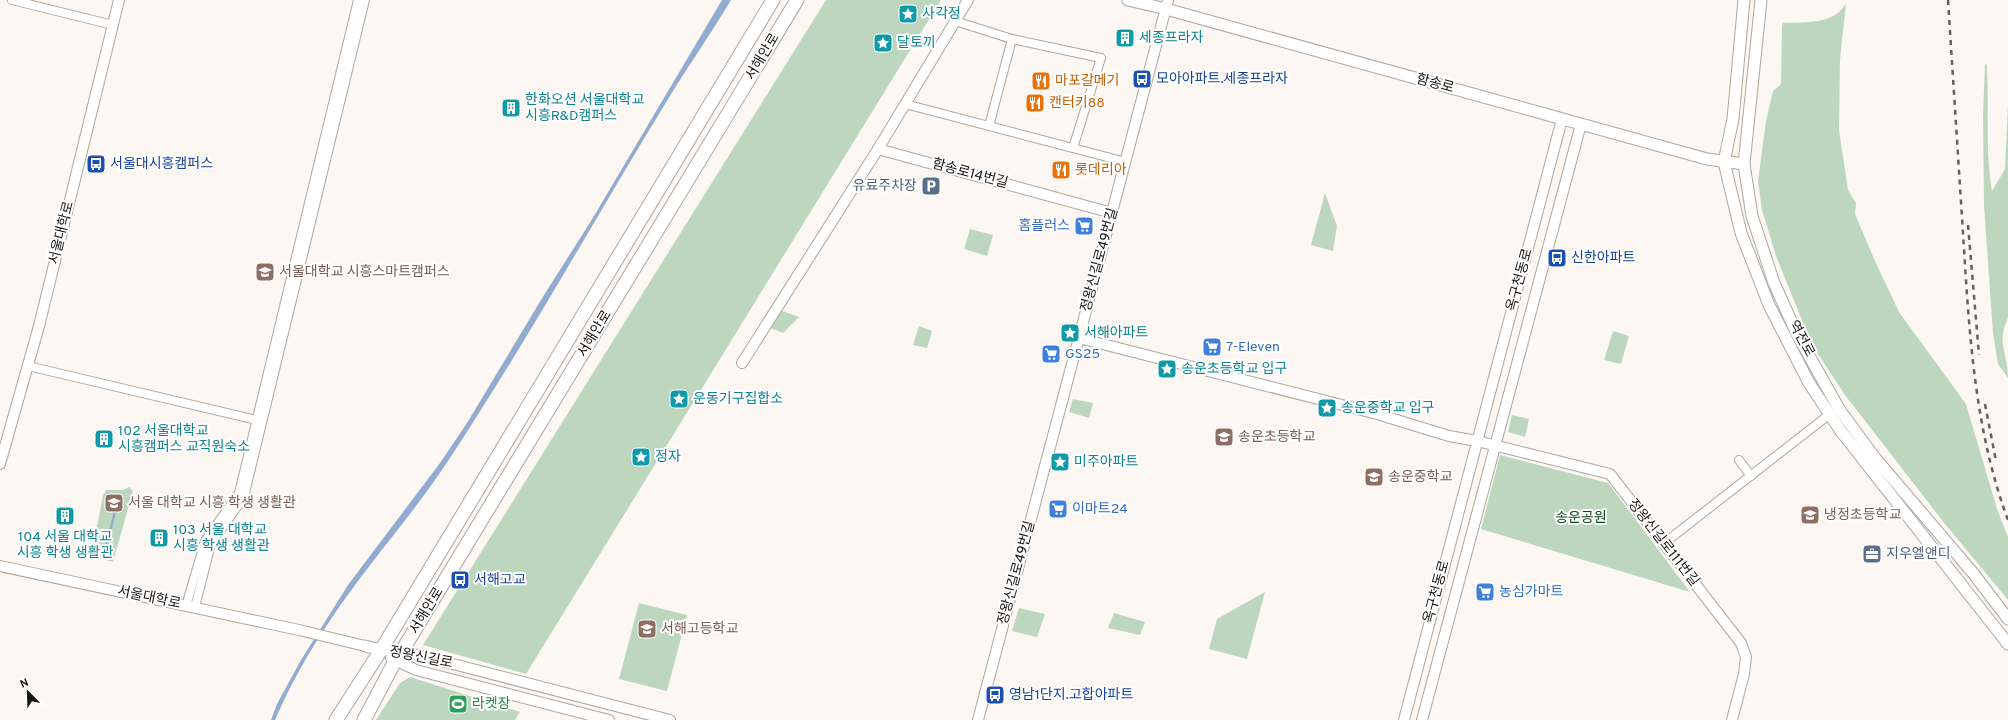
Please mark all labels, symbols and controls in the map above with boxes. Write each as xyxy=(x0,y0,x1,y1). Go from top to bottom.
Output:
place icon: 사각정 xyxy=(897,3,919,25)
place label: 사각정 xyxy=(922,6,961,23)
building icon: 세종프라자 xyxy=(1114,27,1136,49)
street label: 서해안로 xyxy=(742,30,784,83)
place label: 세종프라자 xyxy=(1139,30,1204,47)
place icon: 달토끼 xyxy=(872,32,894,54)
place label: 달토끼 xyxy=(897,35,936,52)
bus stop icon: 모아아파트.세종프라자 xyxy=(1131,68,1153,90)
restaurant icon: 마포갈메기 xyxy=(1030,70,1052,92)
place label: 모아아파트.세종프라자 xyxy=(1156,71,1288,88)
street label: 함송로 xyxy=(1414,71,1456,97)
place label: 마포갈메기 xyxy=(1055,73,1119,90)
place label: 한화오션 서울대학교 시흥R&D캠퍼스 xyxy=(525,91,644,125)
restaurant icon: 캔터키88 xyxy=(1024,92,1046,114)
place label: 캔터키88 xyxy=(1049,95,1105,112)
building icon: 한화오션 서울대학교 시흥R&D캠퍼스 xyxy=(500,97,522,119)
bus stop icon: 서울대시흥캠퍼스 xyxy=(85,153,107,175)
place label: 서울대시흥캠퍼스 xyxy=(110,156,213,173)
street label: 함송로14번길 xyxy=(930,156,1010,192)
restaurant icon: 롯데리아 xyxy=(1050,159,1072,181)
place label: 롯데리아 xyxy=(1075,162,1127,179)
parking icon: 유료주차장 xyxy=(920,175,942,197)
place label: 유료주차장 xyxy=(853,178,917,195)
street label: 서울대학로 xyxy=(45,199,78,266)
street label: 정왕신길로49번길 xyxy=(1078,206,1122,314)
supermarket icon: 홈플러스 xyxy=(1073,215,1095,237)
place label: 홈플러스 xyxy=(1018,218,1070,235)
street label: 옥구천동로 xyxy=(1502,246,1537,313)
bus stop icon: 신한아파트 xyxy=(1546,247,1568,269)
place label: 신한아파트 xyxy=(1571,250,1636,267)
school or university icon: 서울대학교 시흥스마트캠퍼스 xyxy=(254,261,276,283)
place label: 서울대학교 시흥스마트캠퍼스 xyxy=(279,263,450,281)
street label: 서해안로 xyxy=(574,307,616,360)
street label: 역전로 xyxy=(1784,318,1818,360)
place icon: 서해아파트 xyxy=(1059,322,1081,344)
place label: 서해아파트 xyxy=(1084,325,1149,342)
supermarket icon: 7-Eleven xyxy=(1201,336,1223,358)
place label: 7-Eleven xyxy=(1226,339,1280,356)
supermarket icon: GS25 xyxy=(1040,343,1062,365)
place label: GS25 xyxy=(1065,346,1100,363)
place icon: 송운초등학교 입구 xyxy=(1156,358,1178,380)
place label: 송운초등학교 입구 xyxy=(1181,360,1287,378)
place icon: 운동기구집합소 xyxy=(668,388,690,410)
place label: 운동기구집합소 xyxy=(693,391,783,408)
place icon: 송운중학교 입구 xyxy=(1316,397,1338,419)
place label: 송운중학교 입구 xyxy=(1341,399,1435,417)
place label: 102 서울대학교 시흥캠퍼스 교직원숙소 xyxy=(118,422,250,456)
school or university icon: 송운초등학교 xyxy=(1213,426,1235,448)
building icon: 102 서울대학교 시흥캠퍼스 교직원숙소 xyxy=(93,428,115,450)
place label: 송운초등학교 xyxy=(1238,428,1315,446)
place icon: 정자 xyxy=(630,446,652,468)
place label: 정자 xyxy=(655,449,681,466)
place icon: 미주아파트 xyxy=(1049,451,1071,473)
place label: 미주아파트 xyxy=(1074,454,1139,471)
school or university icon: 송운중학교 xyxy=(1363,466,1385,488)
place label: 송운중학교 xyxy=(1388,468,1453,486)
school or university icon: 서울 대학교 시흥 학생 생활관 xyxy=(103,492,125,514)
place label: 서울 대학교 시흥 학생 생활관 xyxy=(128,494,296,512)
street label: 정왕신길로111번길 xyxy=(1624,496,1702,590)
supermarket icon: 이마트24 xyxy=(1047,498,1069,520)
place label: 이마트24 xyxy=(1072,501,1128,518)
school or university icon: 냉정초등학교 xyxy=(1799,504,1821,526)
building icon: 104 서울 대학교 시흥 학생 생활관 xyxy=(54,505,76,527)
place label: 냉정초등학교 xyxy=(1824,506,1901,524)
park label: 송운공원 xyxy=(1555,510,1607,527)
street label: 정왕신길로49번길 xyxy=(995,519,1039,627)
place label: 103 서울 대학교 시흥 학생 생활관 xyxy=(173,521,270,555)
building icon: 103 서울 대학교 시흥 학생 생활관 xyxy=(148,527,170,549)
place label: 104 서울 대학교 시흥 학생 생활관 xyxy=(17,528,113,562)
office icon: 지우엘앤디 xyxy=(1861,543,1883,565)
place label: 지우엘앤디 xyxy=(1886,546,1950,563)
street label: 옥구천동로 xyxy=(1419,558,1454,625)
bus stop icon: 서해고교 xyxy=(449,569,471,591)
place label: 서해고교 xyxy=(474,572,526,589)
supermarket icon: 농심가마트 xyxy=(1474,581,1496,603)
street label: 서울대학로 xyxy=(116,582,183,613)
street label: 서해안로 xyxy=(406,584,448,637)
place label: 농심가마트 xyxy=(1499,584,1564,601)
school or university icon: 서해고등학교 xyxy=(636,618,658,640)
place label: 서해고등학교 xyxy=(661,620,738,638)
street label: 정왕신길로 xyxy=(388,644,454,673)
north arrow xyxy=(8,672,48,712)
text: N xyxy=(18,676,31,692)
bus stop icon: 영남1단지.고합아파트 xyxy=(984,684,1006,706)
place label: 영남1단지.고합아파트 xyxy=(1009,687,1133,704)
sports icon: 라켓장 xyxy=(447,693,469,715)
place label: 라켓장 xyxy=(472,696,511,713)

